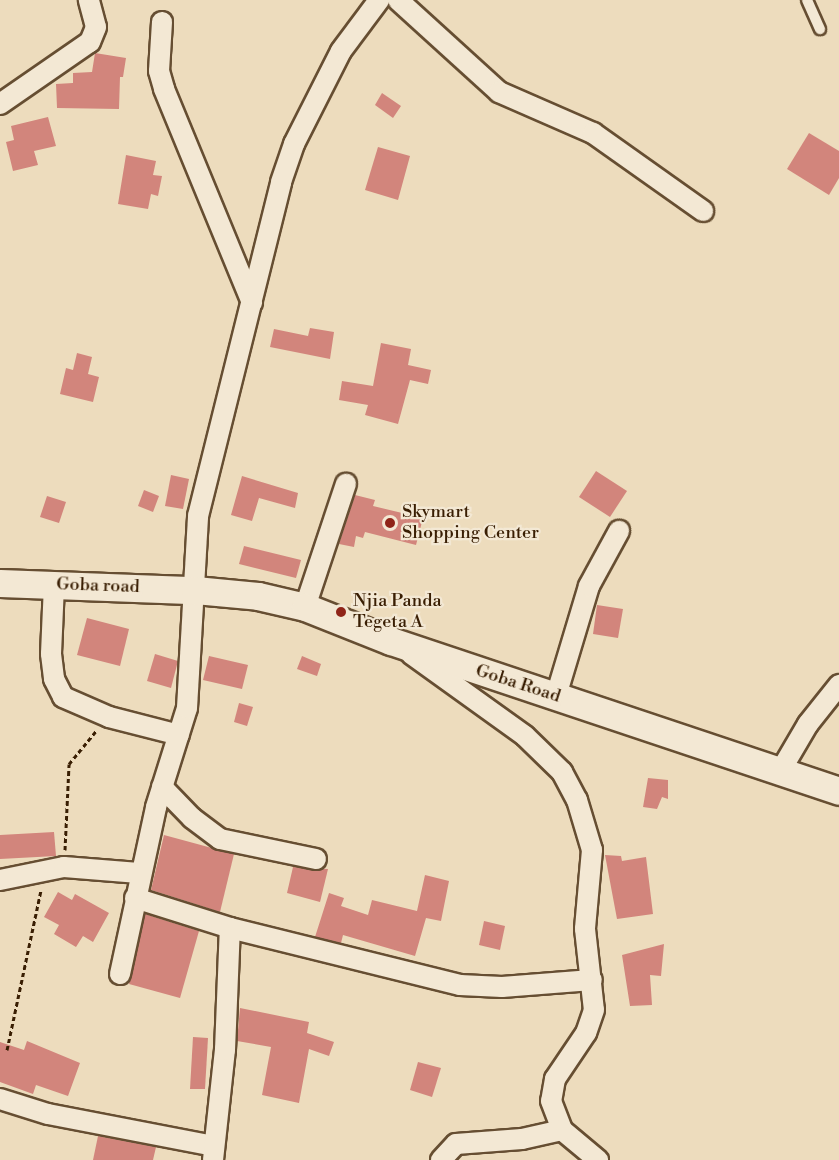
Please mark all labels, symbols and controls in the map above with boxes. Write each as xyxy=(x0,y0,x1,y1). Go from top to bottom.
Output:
place label: Skymart Shopping Center xyxy=(402,502,539,544)
marker: Skymart Shopping Center xyxy=(383,516,397,530)
street label: Goba road xyxy=(56,574,140,598)
place label: Njia Panda Tegeta A xyxy=(353,591,442,634)
marker: Njia Panda Tegeta A xyxy=(334,605,348,619)
street label: Goba Road xyxy=(473,660,563,708)

